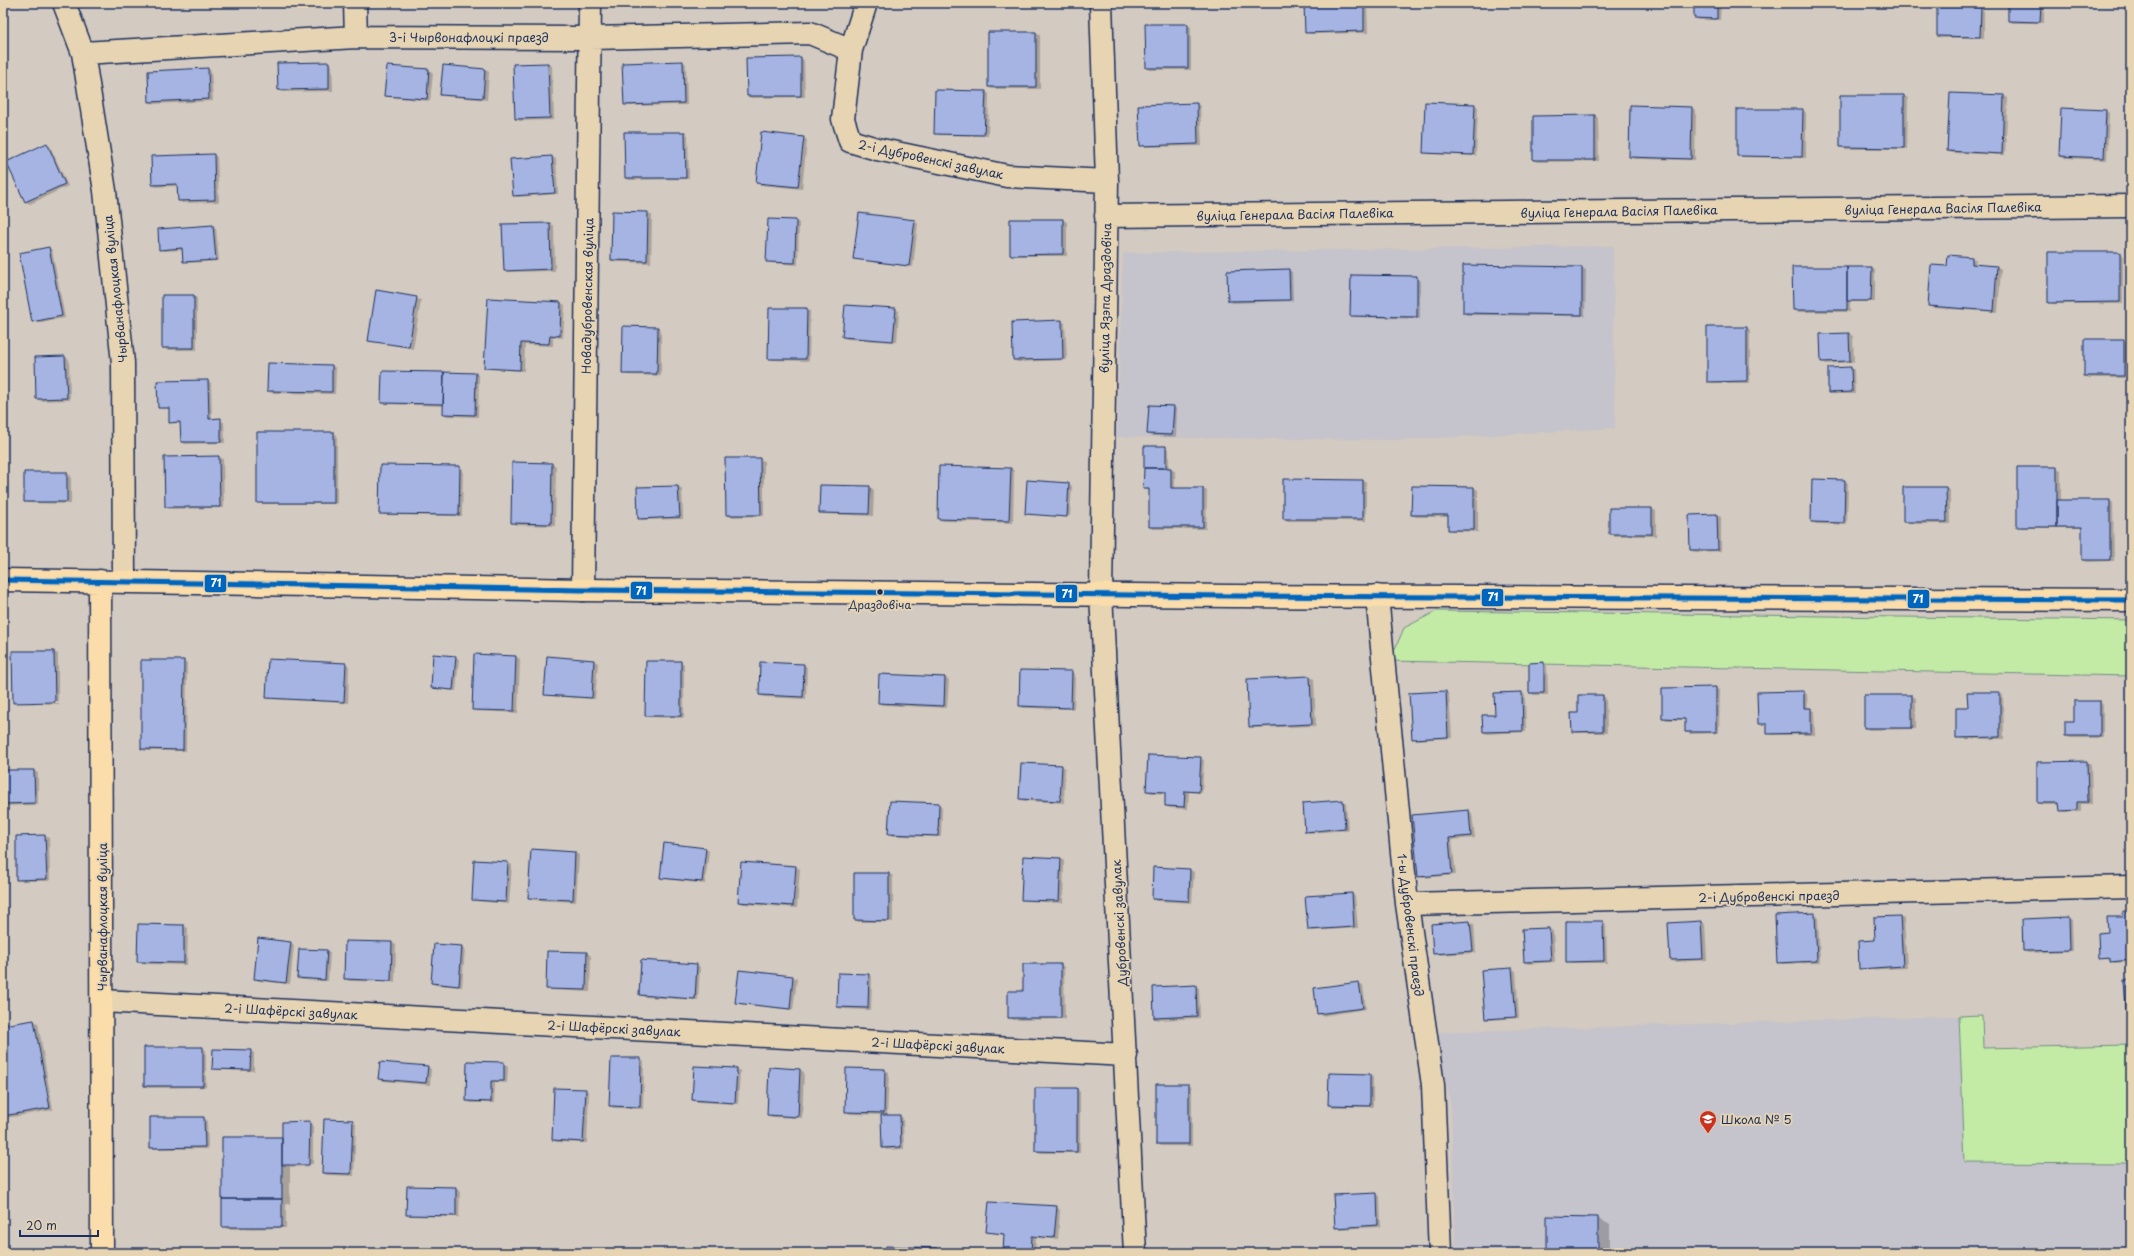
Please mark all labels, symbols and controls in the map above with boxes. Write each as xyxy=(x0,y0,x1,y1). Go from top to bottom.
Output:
street label: 3-і Чырвонафлоцкі праезд xyxy=(389,28,549,46)
street label: 2-і Дубровенскі завулак xyxy=(857,135,1006,183)
street label: вуліца Генерала Васіля Палевіка xyxy=(1844,197,2042,219)
street label: вуліца Генерала Васіля Палевіка xyxy=(1520,200,1718,222)
street label: вуліца Генерала Васіля Палевіка xyxy=(1196,203,1394,225)
street label: Чырванафлоцкая вуліца xyxy=(98,214,132,364)
street label: Новадубровенская вуліца xyxy=(577,217,597,374)
street label: вуліца Язэпа Драздовіча xyxy=(1095,222,1115,373)
line badge: 71 xyxy=(204,574,227,593)
text: 71 xyxy=(211,574,222,591)
line badge: 71 xyxy=(630,581,653,600)
text: 71 xyxy=(636,582,647,599)
line badge: 71 xyxy=(1055,584,1078,603)
text: 71 xyxy=(1062,585,1073,602)
marker: Драздовіча xyxy=(875,587,885,597)
line badge: 71 xyxy=(1481,588,1504,607)
text: 71 xyxy=(1488,588,1499,605)
line badge: 71 xyxy=(1907,589,1930,609)
text: 71 xyxy=(1913,590,1924,607)
place label: Драздовіча xyxy=(848,596,912,613)
street label: Чырванафлоцкая вуліца xyxy=(93,842,111,991)
street label: 1-ы Дубровенскі праезд xyxy=(1393,852,1429,998)
street label: Дубровенскі завулак xyxy=(1107,858,1131,988)
street label: 2-і Дубровенскі праезд xyxy=(1698,886,1840,906)
street label: 2-і Шафёрскі завулак xyxy=(224,999,359,1024)
street label: 2-і Шафёрскі завулак xyxy=(547,1016,682,1041)
street label: 2-і Шафёрскі завулак xyxy=(871,1033,1006,1058)
school or university icon: Школа № 5 xyxy=(1698,1109,1718,1134)
place label: Школа № 5 xyxy=(1721,1110,1792,1128)
scale bar xyxy=(20,1212,98,1238)
text: 20 m xyxy=(26,1216,57,1234)

